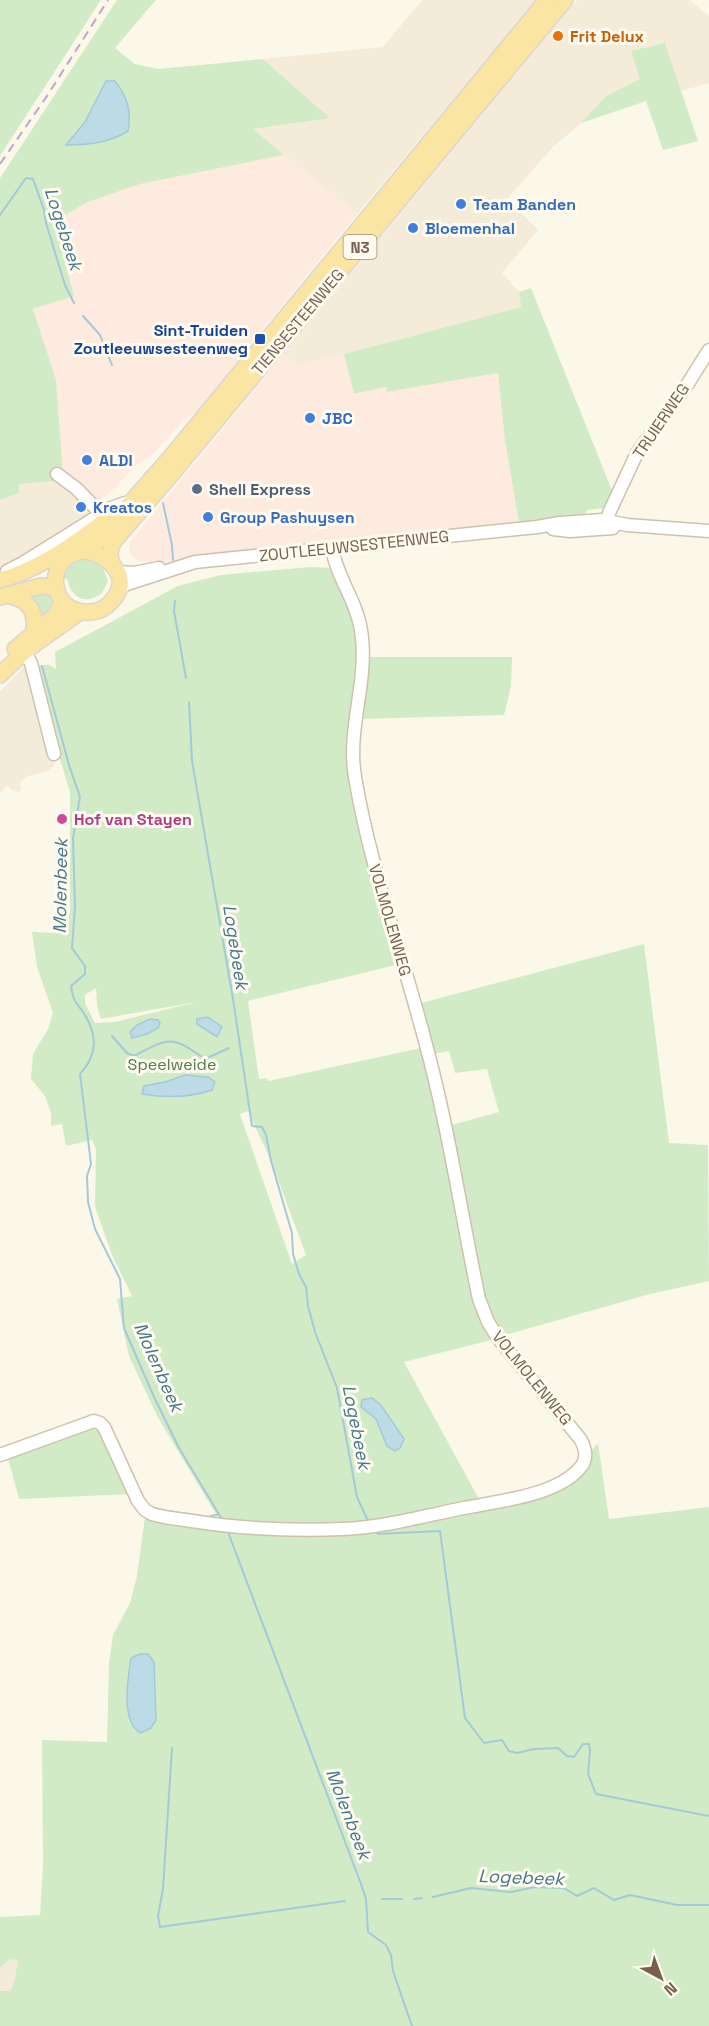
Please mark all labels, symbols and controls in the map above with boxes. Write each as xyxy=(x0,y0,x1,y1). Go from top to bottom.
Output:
place label: Frit Delux xyxy=(570,26,644,47)
marker: Frit Delux xyxy=(551,29,565,43)
water label: Logebeek xyxy=(40,185,89,275)
place label: Team Banden xyxy=(473,194,576,215)
marker: Team Banden xyxy=(454,197,468,211)
place label: Bloemenhal xyxy=(425,218,515,239)
marker: Bloemenhal xyxy=(406,221,420,235)
road number: N3 xyxy=(344,235,376,259)
street label: TIENSESTEENWEG xyxy=(247,264,349,380)
place label: Sint-Truiden Zoutleeuwsesteenweg xyxy=(74,320,248,359)
marker: Sint-Truiden Zoutleeuwsesteenweg xyxy=(253,332,267,346)
street label: TRUIERWEG xyxy=(628,379,694,463)
place label: JBC xyxy=(322,408,353,429)
marker: JBC xyxy=(303,411,317,425)
place label: ALDI xyxy=(99,450,133,471)
marker: ALDI xyxy=(80,453,94,467)
place label: Shell Express xyxy=(209,479,311,500)
marker: Shell Express xyxy=(190,482,204,496)
place label: Kreatos xyxy=(93,497,152,518)
marker: Kreatos xyxy=(74,500,88,514)
place label: Group Pashuysen xyxy=(220,507,355,528)
marker: Group Pashuysen xyxy=(201,510,215,524)
street label: ZOUTLEEUWSESTEENWEG xyxy=(258,526,450,566)
place label: Hof van Stayen xyxy=(74,809,192,830)
marker: Hof van Stayen xyxy=(55,812,69,826)
water label: Molenbeek xyxy=(48,836,72,934)
street label: VOLMOLENWEG xyxy=(364,862,416,978)
water label: Logebeek xyxy=(218,903,254,993)
park label: Speelweide xyxy=(128,1054,216,1075)
water label: Molenbeek xyxy=(129,1319,190,1417)
street label: VOLMOLENWEG xyxy=(487,1326,577,1430)
water label: Logebeek xyxy=(338,1383,377,1474)
water label: Molenbeek xyxy=(321,1765,378,1865)
water label: Logebeek xyxy=(478,1864,567,1890)
north arrow xyxy=(631,1948,691,2008)
text: N xyxy=(660,1977,681,2000)

